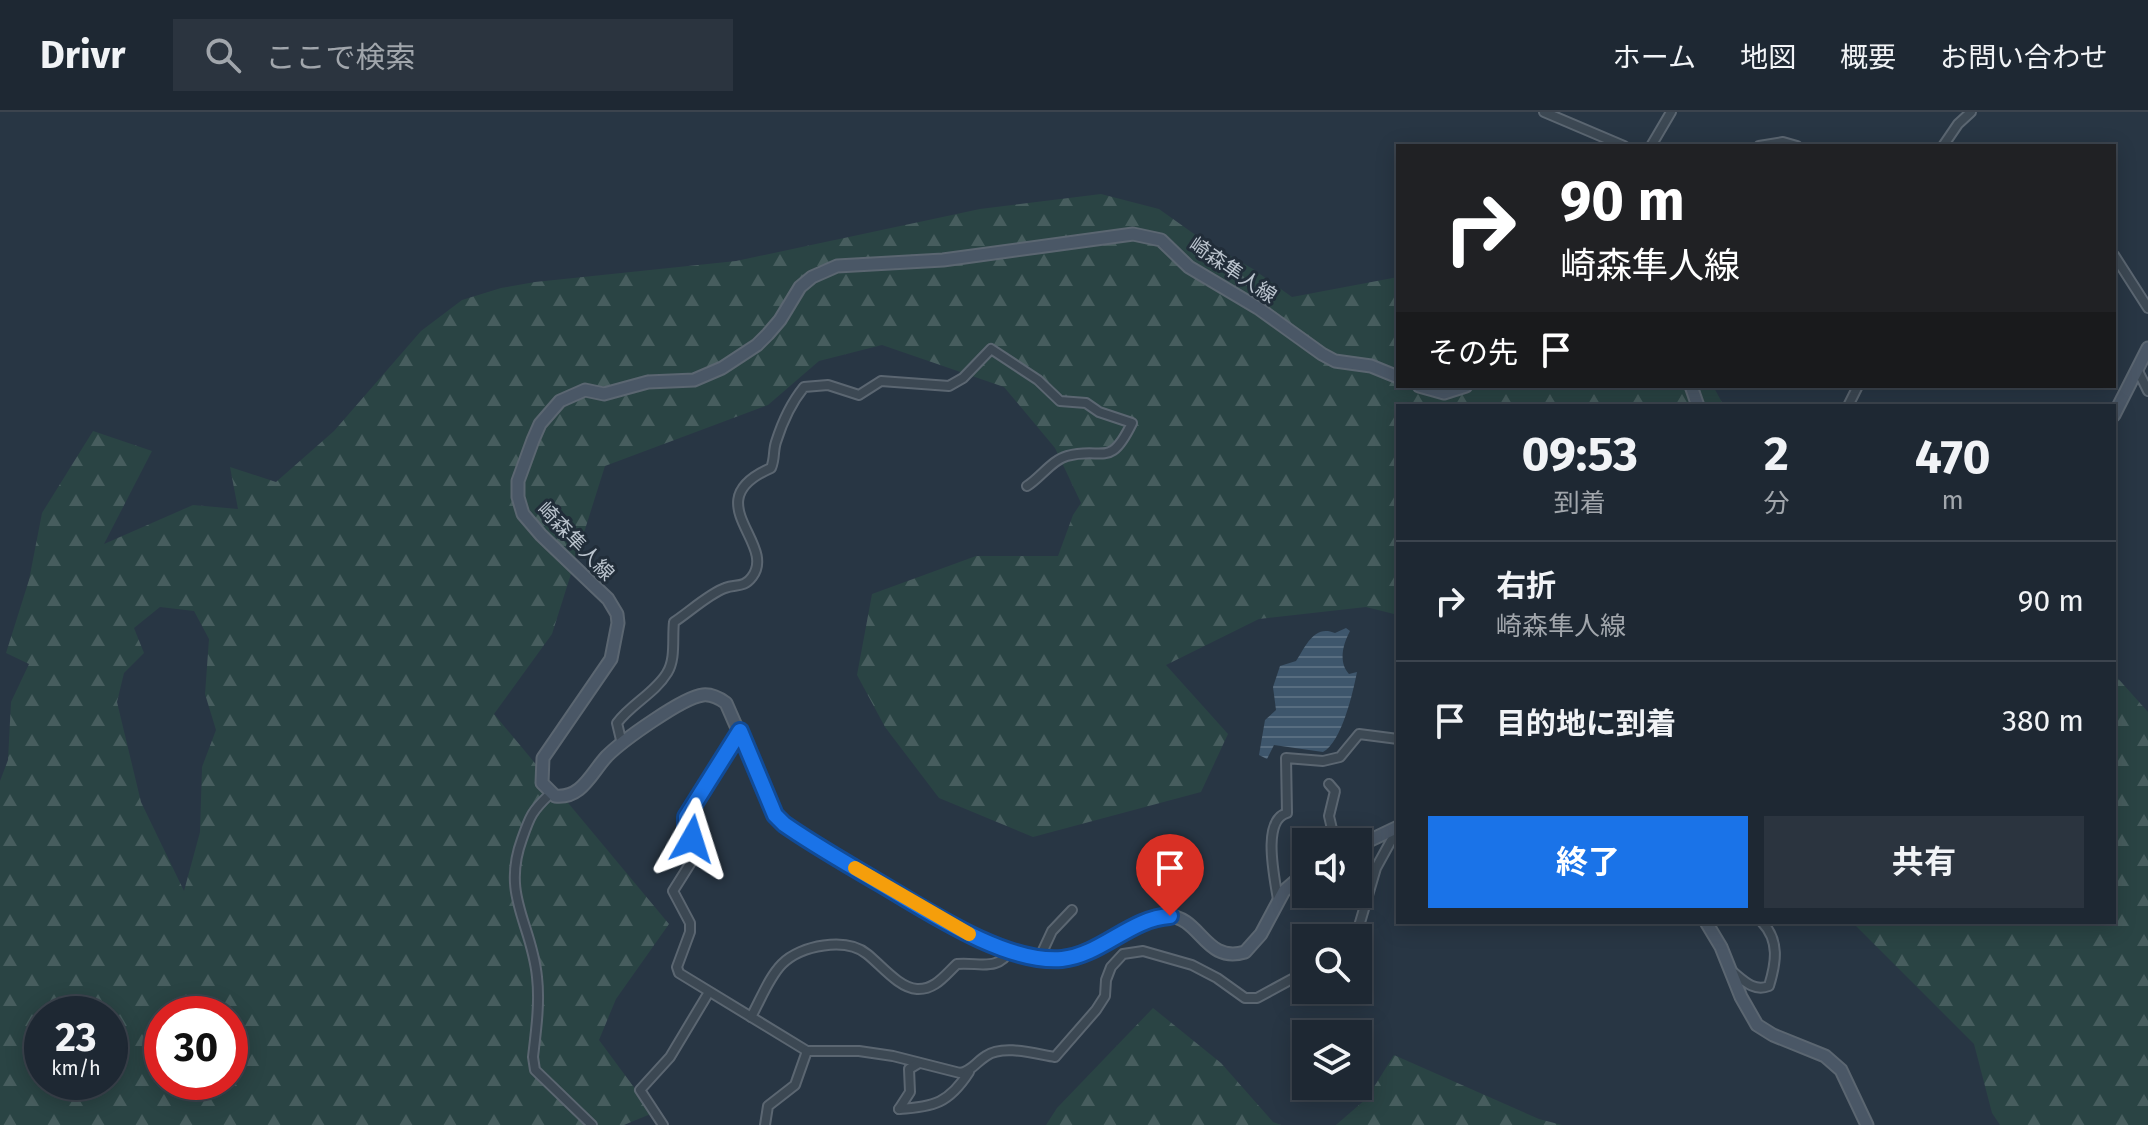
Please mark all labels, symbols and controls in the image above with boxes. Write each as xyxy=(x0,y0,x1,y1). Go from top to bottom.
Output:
search box xyxy=(173,19,733,91)
text: Drivr xyxy=(40,32,125,78)
icon: search xyxy=(201,33,245,77)
text: ここで検索 xyxy=(265,40,415,76)
text: ホーム xyxy=(1613,41,1696,74)
text: 地図 xyxy=(1740,41,1796,74)
text: 概要 xyxy=(1840,41,1896,74)
text: お問い合わせ xyxy=(1940,41,2108,74)
text: 90 m xyxy=(1560,168,1685,235)
icon: right xyxy=(1428,176,1532,280)
street label: 崎森隼人線 xyxy=(1185,232,1281,308)
text: 崎森隼人線 xyxy=(1560,244,1740,288)
icon: arrive xyxy=(1534,328,1578,372)
text: その先 xyxy=(1428,335,1518,371)
text: 09:53 xyxy=(1521,425,1638,483)
text: 2 xyxy=(1764,425,1789,483)
text: 470 xyxy=(1915,428,1991,486)
text: m xyxy=(1942,485,1964,516)
text: 到着 xyxy=(1554,488,1606,519)
text: 分 xyxy=(1763,488,1789,519)
street label: 崎森隼人線 xyxy=(533,497,619,585)
text: 右折 xyxy=(1496,568,1556,604)
icon: right xyxy=(1428,579,1472,623)
text: 90 m xyxy=(2018,583,2084,619)
text: 崎森隼人線 xyxy=(1496,611,1626,642)
icon: arrive xyxy=(1428,699,1472,743)
text: 380 m xyxy=(2002,703,2084,739)
text: 目的地に到着 xyxy=(1496,706,1676,742)
position arrow xyxy=(650,797,734,881)
button: 終了 xyxy=(1428,816,1748,908)
button: 共有 xyxy=(1764,816,2084,908)
map controls xyxy=(1292,828,1372,1100)
button: sound xyxy=(1292,828,1372,908)
pin xyxy=(1136,834,1204,916)
icon: arrive xyxy=(1148,846,1192,890)
button: search xyxy=(1292,924,1372,1004)
speed limit sign: 30 xyxy=(144,996,248,1100)
text: 23 xyxy=(55,1014,97,1062)
button: layers xyxy=(1292,1020,1372,1100)
text: km/h xyxy=(51,1056,101,1080)

